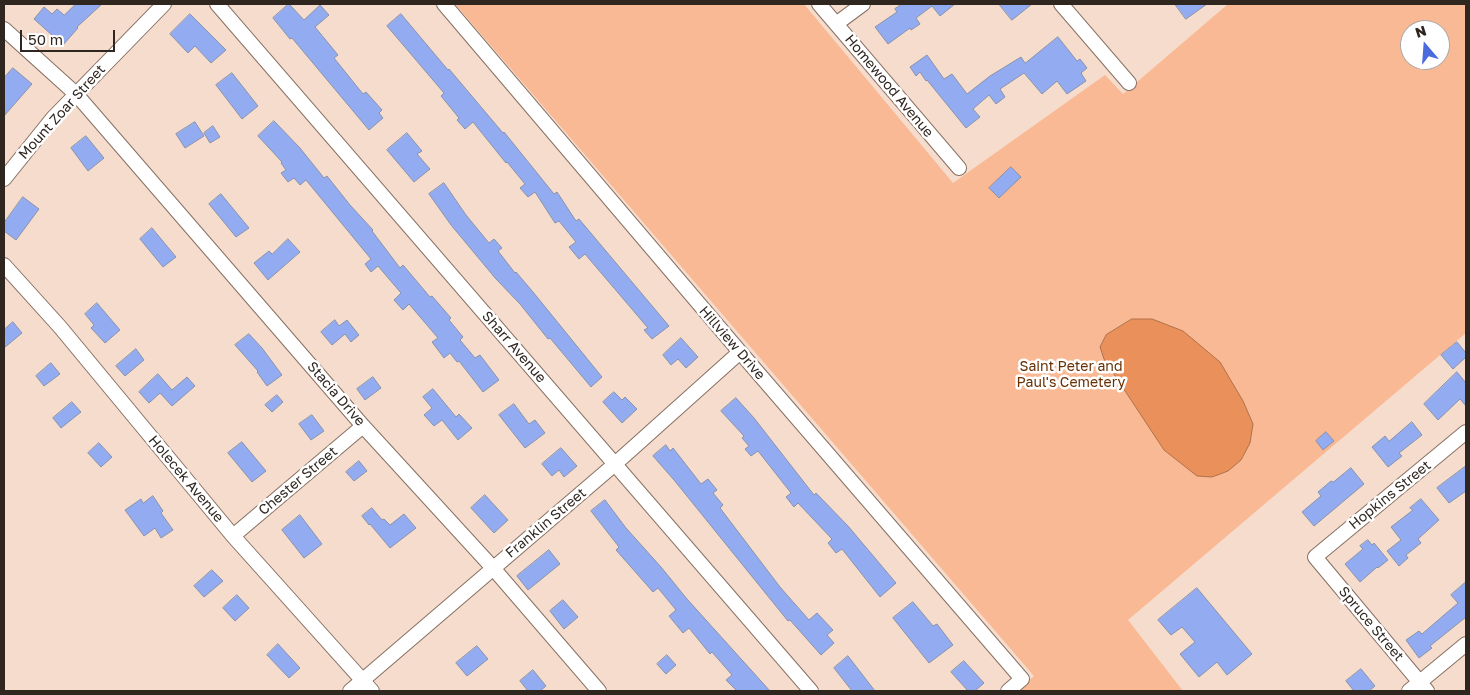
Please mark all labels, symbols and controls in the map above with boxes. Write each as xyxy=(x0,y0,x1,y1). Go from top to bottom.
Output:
scale bar xyxy=(22,20,118,52)
north arrow xyxy=(1400,20,1450,70)
text: N xyxy=(1413,21,1428,41)
text: 50 m xyxy=(28,30,63,48)
street label: Homewood Avenue xyxy=(841,31,937,141)
street label: Mount Zoar Street xyxy=(15,61,109,163)
street label: Hillview Drive xyxy=(695,303,769,383)
street label: Sharr Avenue xyxy=(478,308,550,386)
street label: Stacia Drive xyxy=(304,358,368,430)
park label: Saint Peter and Paul's Cemetery xyxy=(1017,359,1125,392)
street label: Holecek Avenue xyxy=(145,432,227,526)
street label: Chester Street xyxy=(255,443,341,519)
street label: Hopkins Street xyxy=(1346,457,1434,533)
street label: Franklin Street xyxy=(502,484,590,562)
street label: Spruce Street xyxy=(1335,583,1407,665)

